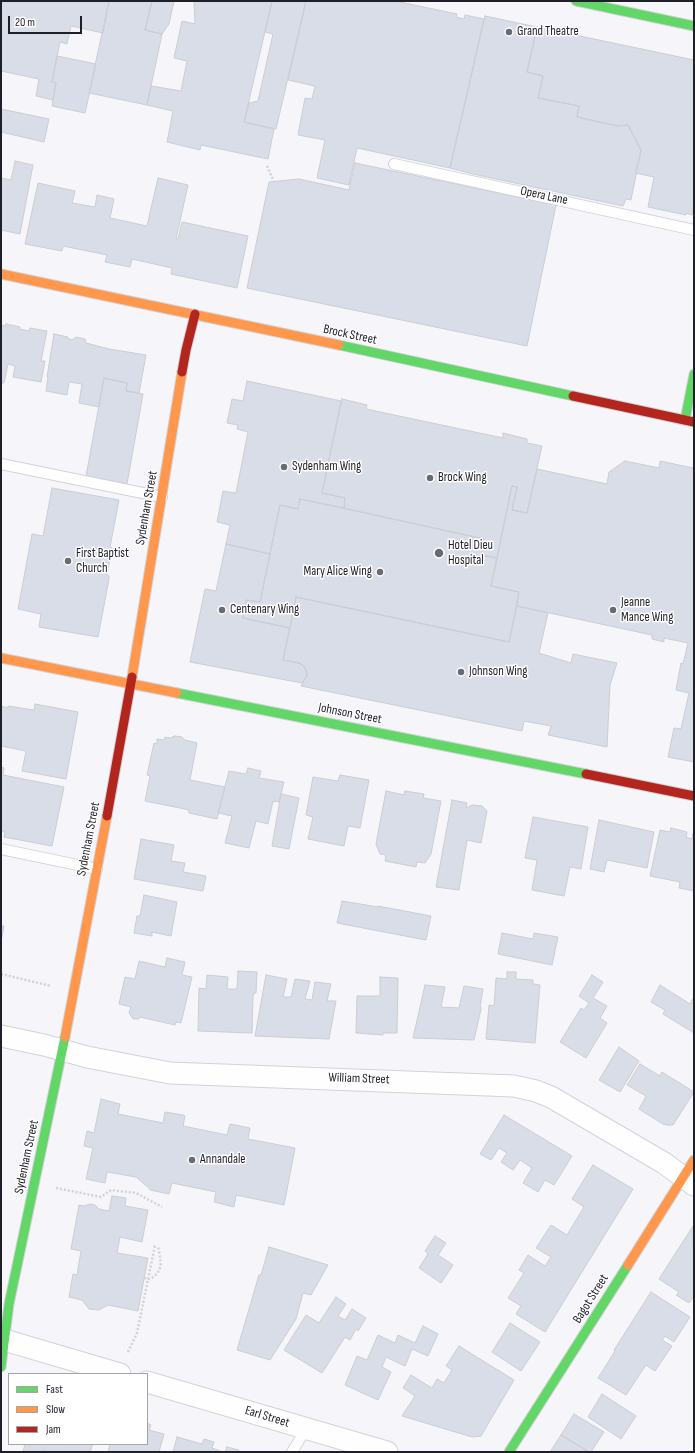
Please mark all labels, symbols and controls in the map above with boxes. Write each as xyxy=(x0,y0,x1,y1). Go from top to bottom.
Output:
scale bar xyxy=(10,8,84,34)
text: 20 m xyxy=(15,15,35,30)
place label: Grand Theatre xyxy=(517,24,579,40)
marker: Grand Theatre xyxy=(504,27,514,37)
street label: Opera Lane xyxy=(519,183,569,209)
street label: Brock Street xyxy=(322,322,378,348)
place label: Sydenham Wing xyxy=(292,459,361,475)
marker: Sydenham Wing xyxy=(279,462,289,472)
street label: Sydenham Street xyxy=(133,470,161,546)
place label: Brock Wing xyxy=(438,470,487,486)
marker: Brock Wing xyxy=(425,473,435,483)
place label: Hotel Dieu Hospital xyxy=(448,538,493,569)
place label: First Baptist Church xyxy=(76,546,129,577)
marker: Hotel Dieu Hospital xyxy=(433,547,445,559)
marker: First Baptist Church xyxy=(63,556,73,566)
place label: Mary Alice Wing xyxy=(303,564,372,580)
marker: Mary Alice Wing xyxy=(375,567,385,577)
place label: Jeanne Mance Wing xyxy=(621,595,673,626)
place label: Centenary Wing xyxy=(230,602,299,618)
marker: Centenary Wing xyxy=(217,605,227,615)
marker: Jeanne Mance Wing xyxy=(608,605,618,615)
place label: Johnson Wing xyxy=(469,664,528,680)
marker: Johnson Wing xyxy=(456,667,466,677)
street label: Johnson Street xyxy=(317,700,383,728)
street label: Sydenham Street xyxy=(74,801,104,877)
street label: William Street xyxy=(328,1070,390,1088)
street label: Sydenham Street xyxy=(12,1119,42,1195)
place label: Annandale xyxy=(200,1152,246,1168)
marker: Annandale xyxy=(187,1155,197,1165)
street label: Bagot Street xyxy=(570,1272,612,1326)
legend xyxy=(8,1373,148,1445)
text: Fast xyxy=(46,1382,63,1397)
text: Slow xyxy=(46,1402,65,1417)
street label: Earl Street xyxy=(243,1403,291,1431)
text: Jam xyxy=(46,1422,61,1437)

